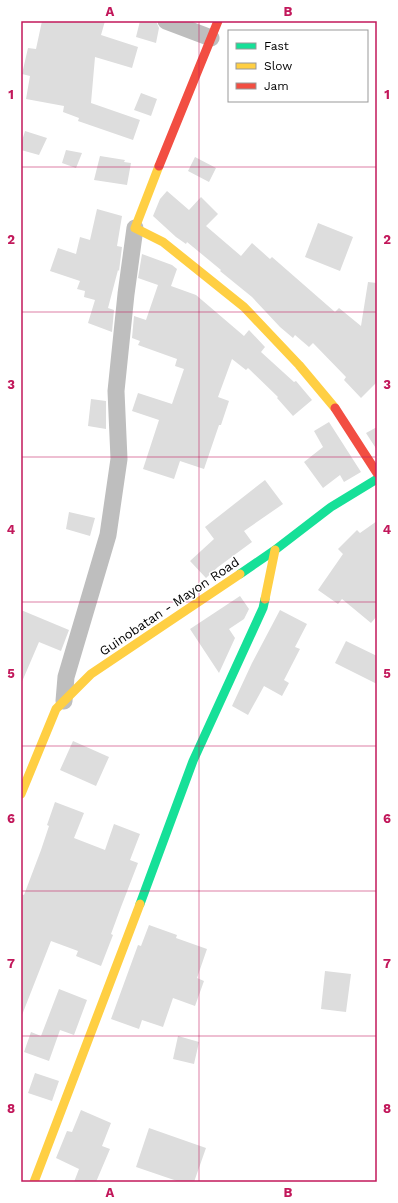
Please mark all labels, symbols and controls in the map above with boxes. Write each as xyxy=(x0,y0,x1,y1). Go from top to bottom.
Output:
text: A xyxy=(106,4,115,19)
text: B xyxy=(284,4,293,19)
legend xyxy=(228,30,368,102)
text: Fast xyxy=(264,39,289,53)
text: Slow xyxy=(264,59,292,73)
text: Jam xyxy=(264,79,289,93)
text: 1 xyxy=(8,87,14,102)
text: 1 xyxy=(384,87,390,102)
text: 2 xyxy=(7,232,15,247)
text: 2 xyxy=(383,232,391,247)
text: 3 xyxy=(7,377,15,392)
text: 3 xyxy=(383,377,391,392)
text: 4 xyxy=(7,522,16,537)
text: 4 xyxy=(383,522,392,537)
street label: Guinobatan - Mayon Road xyxy=(97,554,242,659)
text: 5 xyxy=(7,666,15,681)
text: 5 xyxy=(383,666,391,681)
text: 6 xyxy=(7,811,15,826)
text: 6 xyxy=(383,811,391,826)
text: 7 xyxy=(7,956,15,971)
text: 7 xyxy=(383,956,391,971)
text: 8 xyxy=(7,1101,15,1116)
text: 8 xyxy=(383,1101,391,1116)
text: A xyxy=(106,1185,115,1200)
text: B xyxy=(284,1185,293,1200)

